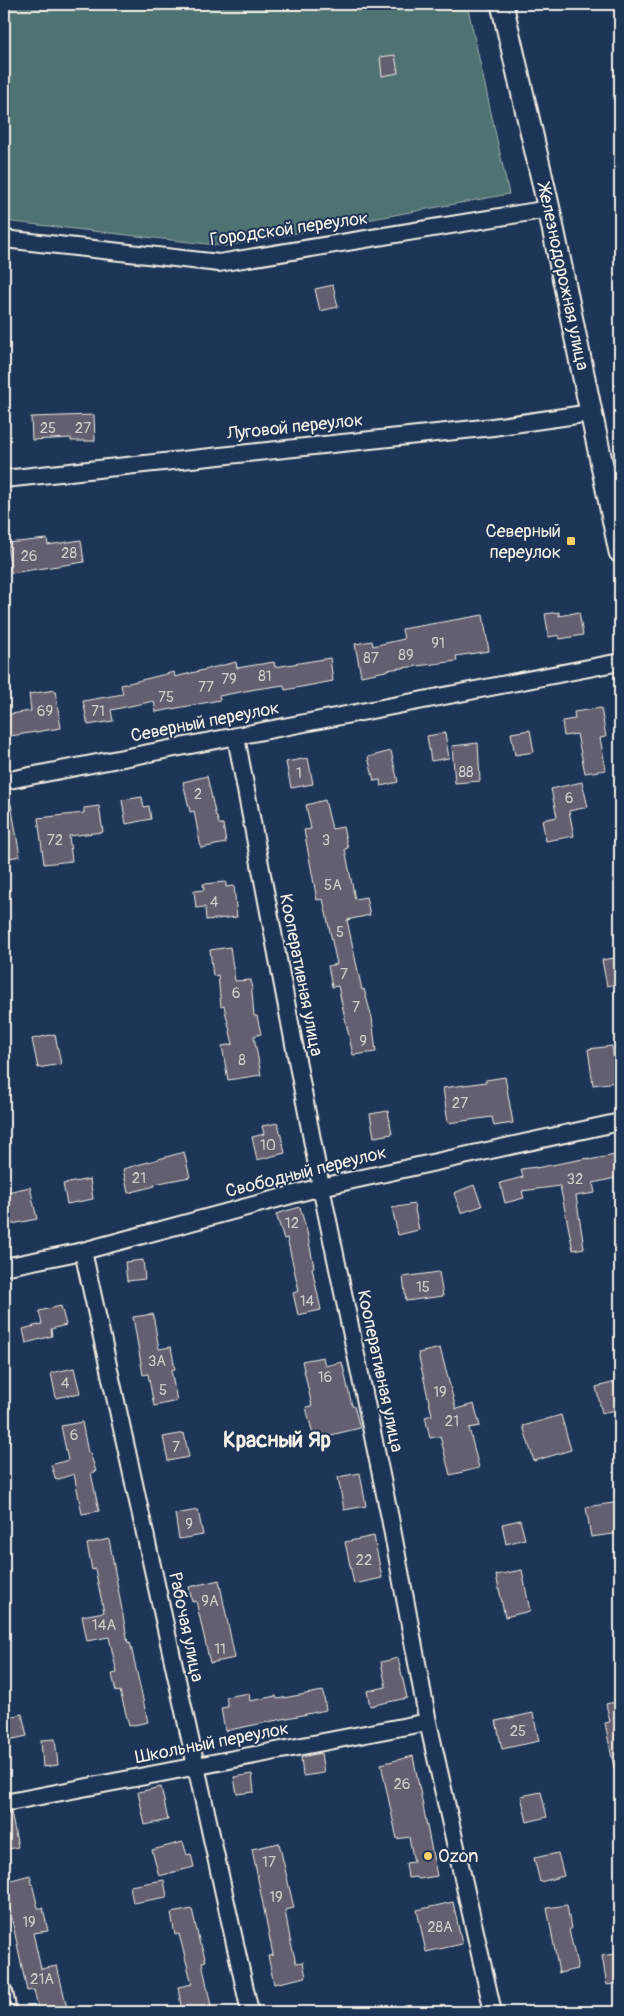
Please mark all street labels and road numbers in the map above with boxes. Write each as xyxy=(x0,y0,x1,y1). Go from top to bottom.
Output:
street label: Железнодорожная улица xyxy=(531,179,594,372)
street label: Городской переулок xyxy=(208,207,370,251)
street label: Луговой переулок xyxy=(225,408,364,446)
street label: Северный переулок xyxy=(129,696,281,748)
street label: Кооперативная улица xyxy=(274,892,328,1058)
street label: Свободный переулок xyxy=(223,1141,389,1203)
street label: Кооперативная улица xyxy=(352,1288,408,1454)
street label: Рабочая улица xyxy=(163,1570,209,1684)
street label: Школьный переулок xyxy=(133,1717,291,1769)

